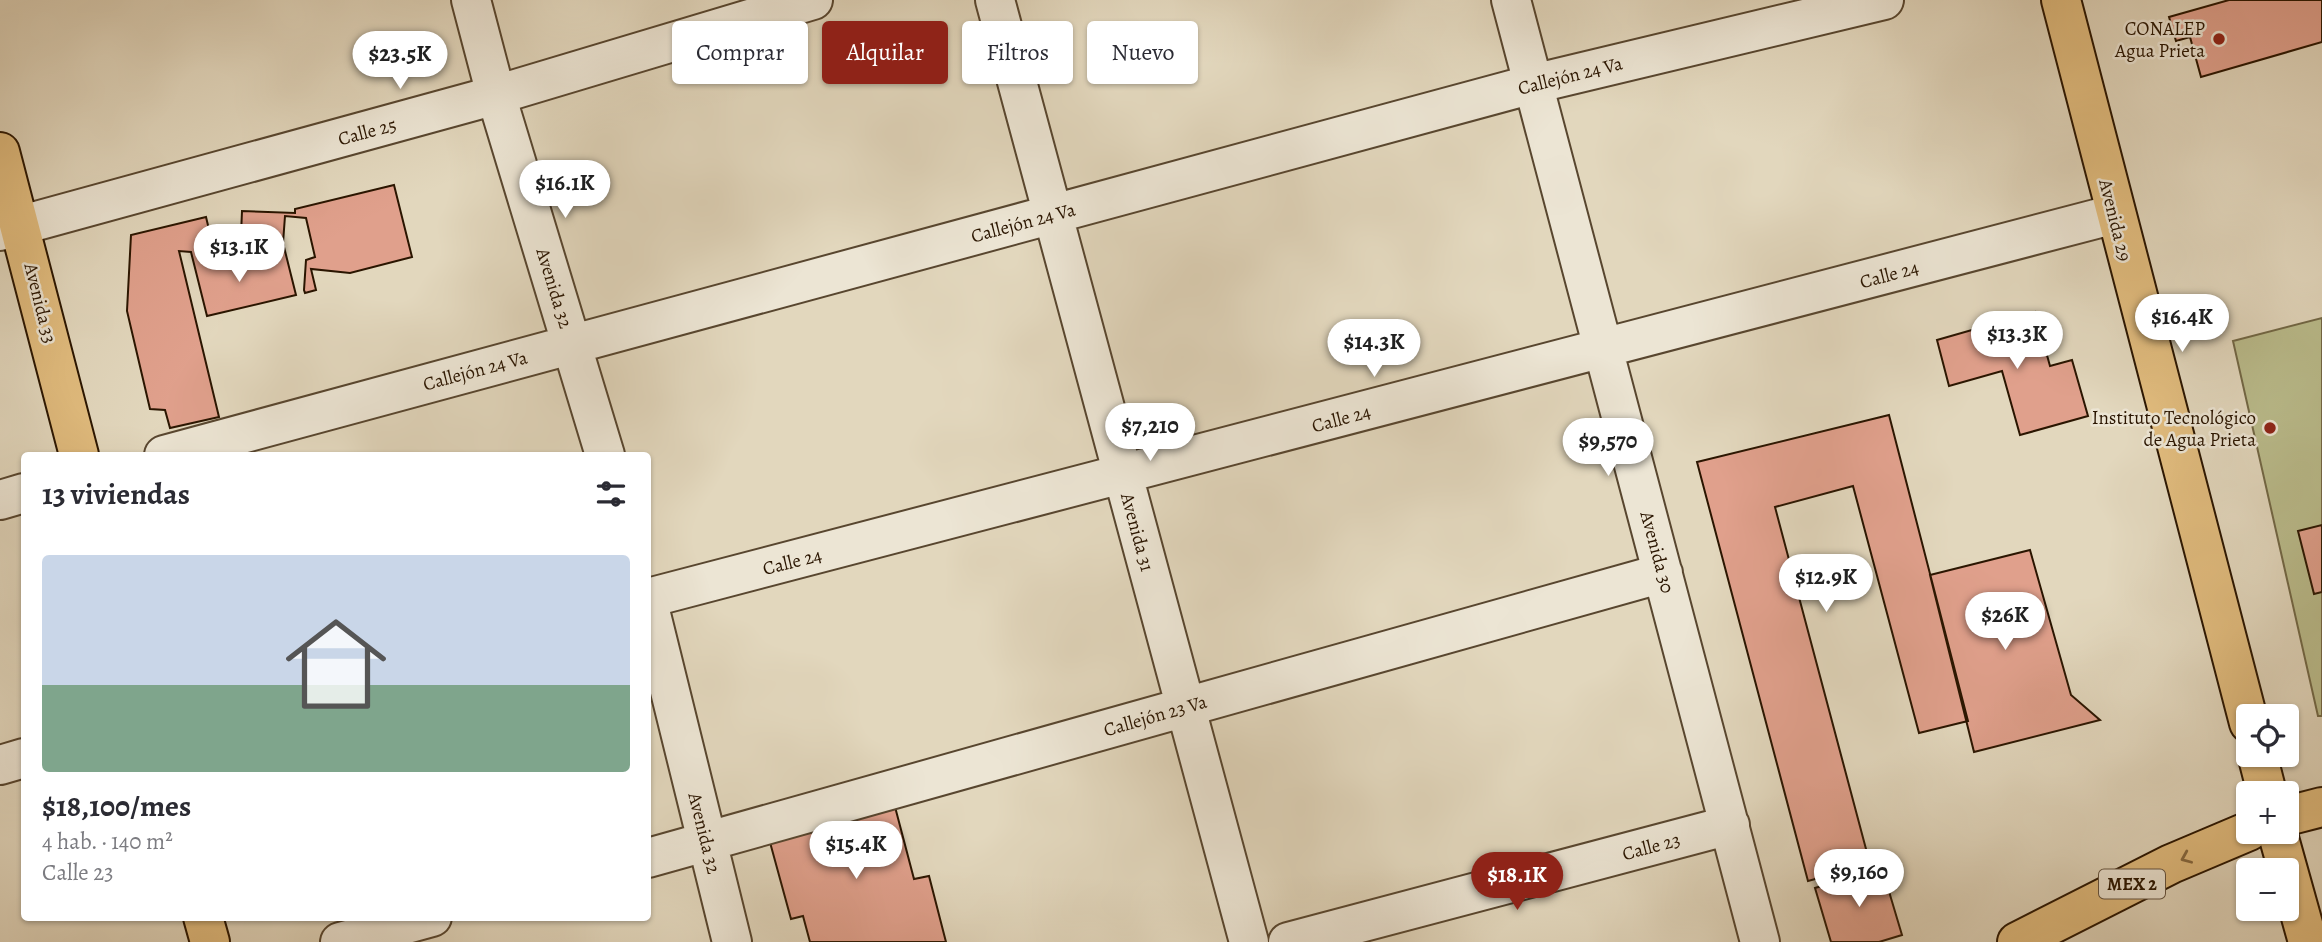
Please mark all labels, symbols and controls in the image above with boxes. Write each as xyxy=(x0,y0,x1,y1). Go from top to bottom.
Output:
place label: CONALEP Agua Prieta xyxy=(2114,16,2206,64)
chip: Comprar xyxy=(672,21,808,84)
chip: Alquilar xyxy=(822,21,948,84)
chip: Filtros xyxy=(962,21,1073,84)
chip: Nuevo xyxy=(1087,21,1198,84)
marker: CONALEP Agua Prieta xyxy=(2211,31,2227,47)
pin: $23.5K xyxy=(343,32,457,91)
text: $23.5K xyxy=(369,38,431,69)
street label: Callejón 24 Va xyxy=(1515,50,1626,102)
street label: Calle 25 xyxy=(335,112,399,152)
pin: $16.1K xyxy=(508,160,622,220)
text: $16.1K xyxy=(535,167,595,198)
street label: Avenida 29 xyxy=(2092,176,2138,264)
street label: Callejón 24 Va xyxy=(968,196,1079,249)
pin: $13.1K xyxy=(182,224,296,284)
text: $13.1K xyxy=(210,231,268,262)
street label: Avenida 32 xyxy=(529,244,579,332)
street label: Calle 24 xyxy=(1857,255,1922,295)
street label: Avenida 33 xyxy=(17,259,63,346)
pin: $16.4K xyxy=(2125,294,2239,354)
text: $16.4K xyxy=(2151,301,2213,332)
pin: $13.3K xyxy=(1960,312,2074,371)
text: $13.3K xyxy=(1987,318,2047,349)
pin: $14.3K xyxy=(1317,320,1431,379)
text: $14.3K xyxy=(1343,326,1405,357)
street label: Callejón 24 Va xyxy=(420,344,531,397)
street label: Calle 24 xyxy=(1309,399,1374,439)
pin: $7,210 xyxy=(1093,404,1207,463)
place label: Instituto Tecnológico de Agua Prieta xyxy=(2092,405,2256,453)
text: $7,210 xyxy=(1121,410,1179,441)
pin: $9,570 xyxy=(1551,419,1665,478)
marker: Instituto Tecnológico de Agua Prieta xyxy=(2262,420,2278,436)
text: $9,570 xyxy=(1579,425,1637,456)
text: 13 viviendas xyxy=(42,474,190,514)
icon: filters xyxy=(592,475,630,513)
street label: Avenida 31 xyxy=(1114,489,1160,575)
street label: Avenida 30 xyxy=(1633,507,1680,596)
street label: Calle 24 xyxy=(760,542,825,582)
pin: $12.9K xyxy=(1769,554,1883,614)
text: $12.9K xyxy=(1795,561,1857,592)
pin: $26K xyxy=(1964,592,2046,652)
text: $26K xyxy=(1981,599,2029,630)
icon: home xyxy=(273,601,399,727)
street label: Callejón 23 Va xyxy=(1100,689,1210,743)
map controls xyxy=(2236,704,2299,921)
button: locate xyxy=(2236,704,2299,767)
button: + xyxy=(2236,781,2299,844)
text: $18,100/mes xyxy=(42,786,191,826)
street label: Avenida 32 xyxy=(681,789,727,877)
pin: $15.4K xyxy=(799,822,913,881)
text: 4 hab. · 140 m² xyxy=(42,826,173,857)
street label: Calle 23 xyxy=(1619,827,1683,867)
text: $15.4K xyxy=(825,828,887,859)
pin: $9,160 xyxy=(1802,850,1916,909)
one-way arrow xyxy=(2181,850,2193,864)
pin: $18.1K xyxy=(1460,852,1574,912)
text: $9,160 xyxy=(1830,856,1888,887)
text: Calle 23 xyxy=(42,857,114,888)
button: − xyxy=(2236,858,2299,921)
text: $18.1K xyxy=(1487,859,1547,890)
road number: MEX 2 xyxy=(2099,870,2165,898)

